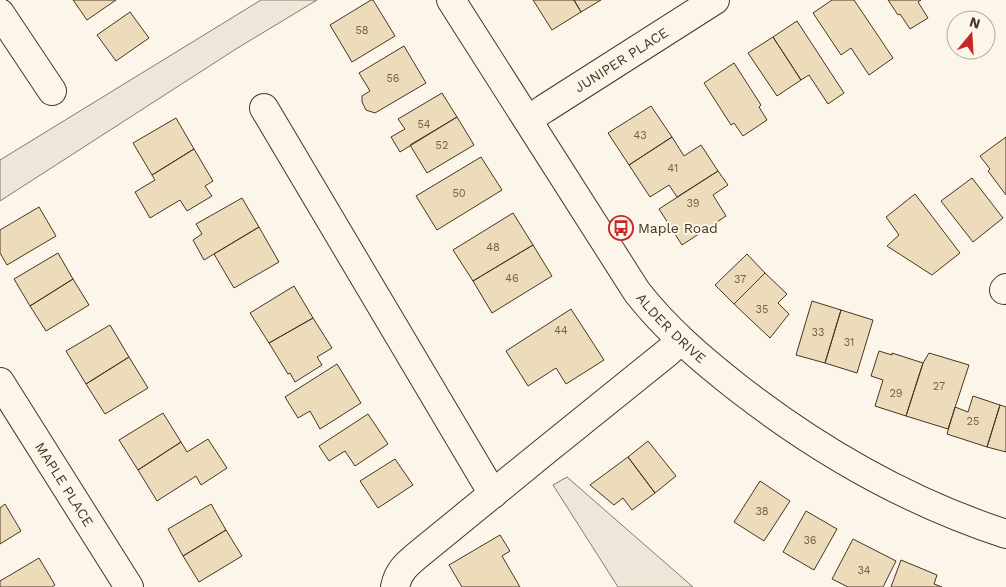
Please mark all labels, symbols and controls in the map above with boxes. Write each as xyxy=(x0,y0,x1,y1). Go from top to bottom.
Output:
north arrow xyxy=(946,10,996,60)
text: N xyxy=(968,13,982,32)
house number: 58 xyxy=(355,24,369,37)
street label: JUNIPER PLACE xyxy=(571,24,671,96)
house number: 56 xyxy=(386,72,400,85)
house number: 54 xyxy=(417,118,431,131)
house number: 43 xyxy=(633,129,647,142)
house number: 52 xyxy=(436,139,448,152)
house number: 41 xyxy=(668,162,678,175)
house number: 50 xyxy=(452,187,466,200)
house number: 39 xyxy=(686,197,700,210)
bus stop icon: Maple Road xyxy=(608,215,634,241)
place label: Maple Road xyxy=(638,220,718,236)
house number: 48 xyxy=(486,241,500,254)
house number: 46 xyxy=(505,272,519,285)
house number: 37 xyxy=(734,273,746,286)
street label: ALDER DRIVE xyxy=(633,290,709,366)
house number: 35 xyxy=(756,303,768,316)
house number: 44 xyxy=(554,324,568,337)
house number: 33 xyxy=(812,326,824,339)
house number: 31 xyxy=(844,336,854,349)
house number: 27 xyxy=(933,380,945,393)
house number: 29 xyxy=(889,387,903,400)
house number: 25 xyxy=(967,415,979,428)
street label: MAPLE PLACE xyxy=(32,439,97,529)
house number: 38 xyxy=(755,505,769,518)
house number: 36 xyxy=(803,534,817,547)
house number: 34 xyxy=(857,564,871,577)

